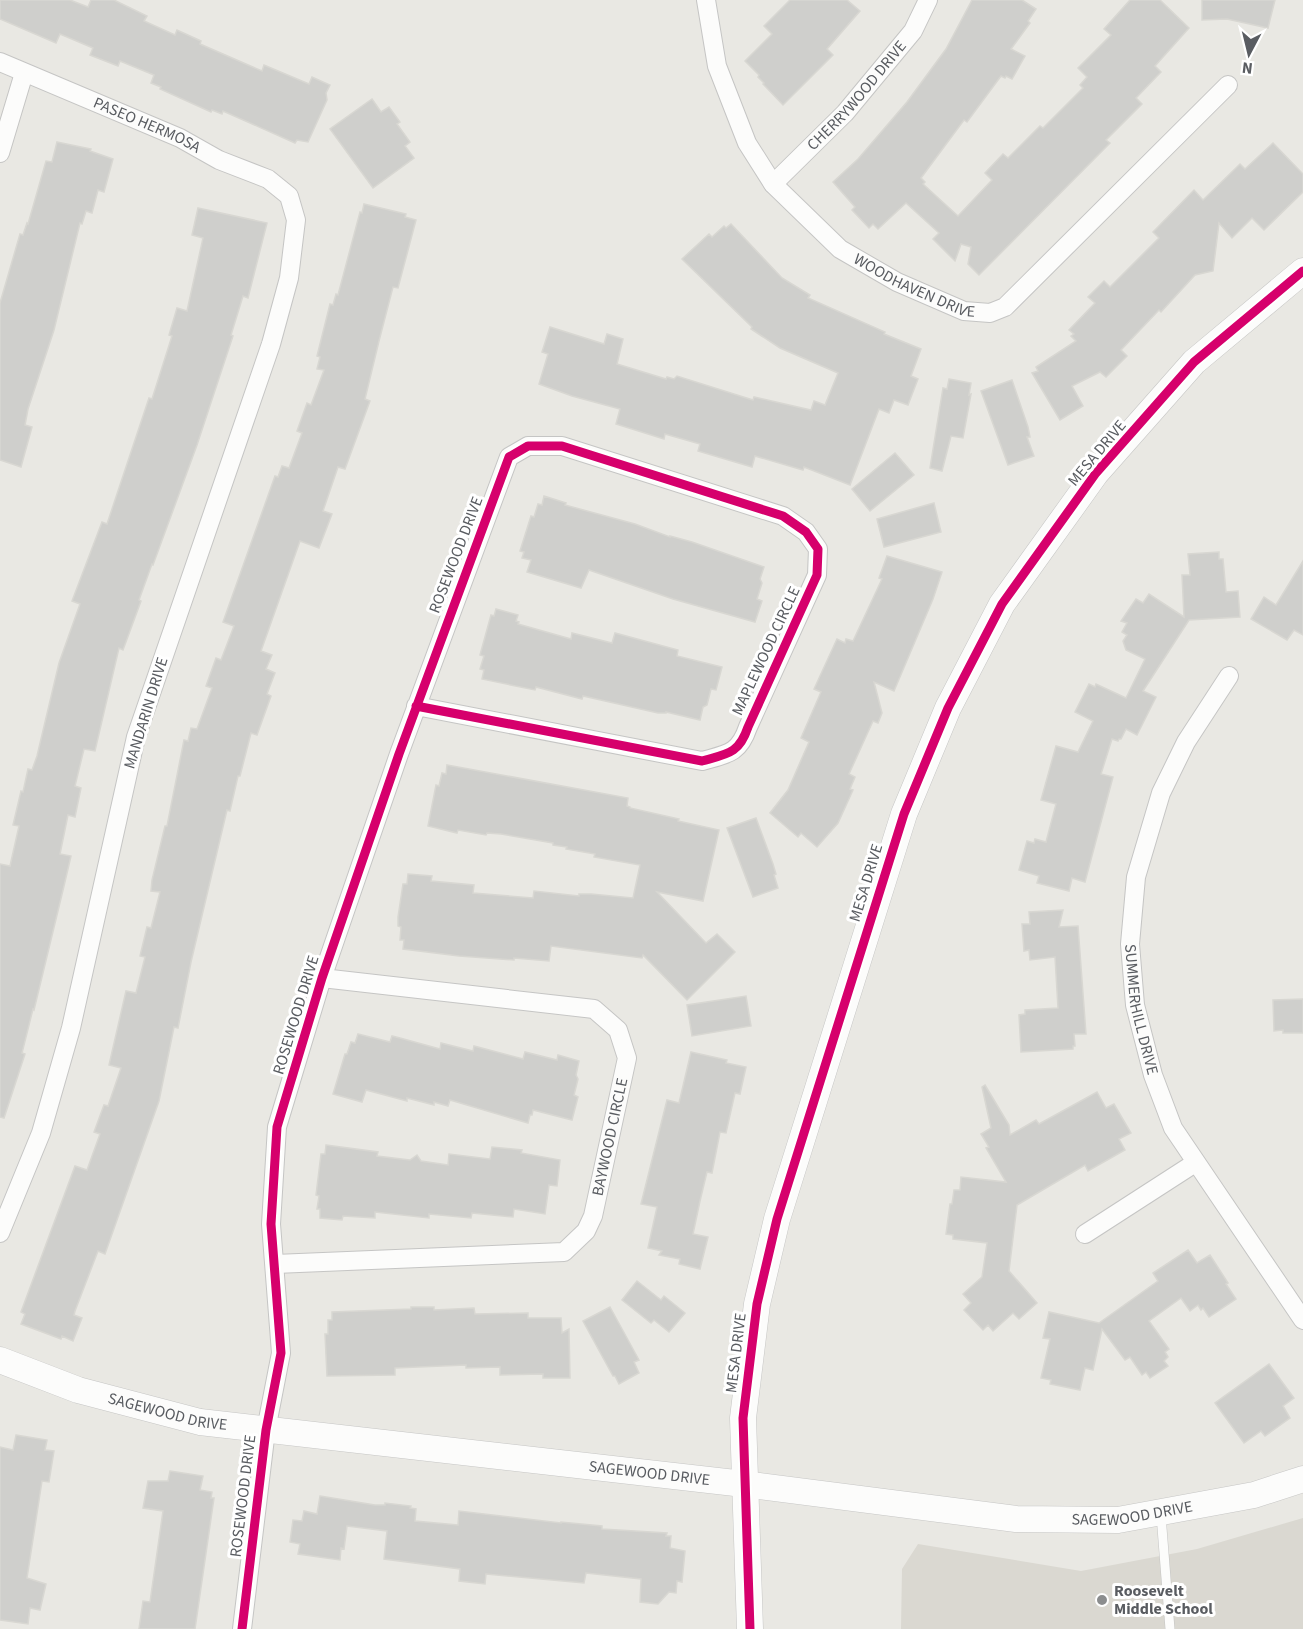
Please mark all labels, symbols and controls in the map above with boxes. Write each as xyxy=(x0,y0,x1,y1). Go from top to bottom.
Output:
north arrow xyxy=(1219,24,1279,84)
street label: CHERRYWOOD DRIVE xyxy=(802,36,912,155)
text: N xyxy=(1241,56,1254,79)
street label: PASEO HERMOSA xyxy=(90,92,205,159)
street label: WOODHAVEN DRIVE xyxy=(849,248,976,323)
street label: MESA DRIVE xyxy=(1063,415,1131,491)
street label: ROSEWOOD DRIVE xyxy=(424,494,488,616)
street label: MAPLEWOOD CIRCLE xyxy=(726,583,806,719)
street label: MANDARIN DRIVE xyxy=(119,654,173,772)
street label: MESA DRIVE xyxy=(844,841,888,925)
street label: SUMMERHILL DRIVE xyxy=(1119,943,1164,1077)
street label: ROSEWOOD DRIVE xyxy=(267,953,325,1077)
street label: BAYWOOD CIRCLE xyxy=(587,1076,633,1198)
street label: MESA DRIVE xyxy=(720,1312,752,1394)
street label: SAGEWOOD DRIVE xyxy=(106,1387,228,1436)
street label: ROSEWOOD DRIVE xyxy=(225,1433,261,1559)
street label: SAGEWOOD DRIVE xyxy=(588,1455,711,1491)
street label: SAGEWOOD DRIVE xyxy=(1071,1496,1194,1531)
place label: Roosevelt Middle School xyxy=(1114,1580,1213,1620)
marker: Roosevelt Middle School xyxy=(1095,1593,1109,1607)

